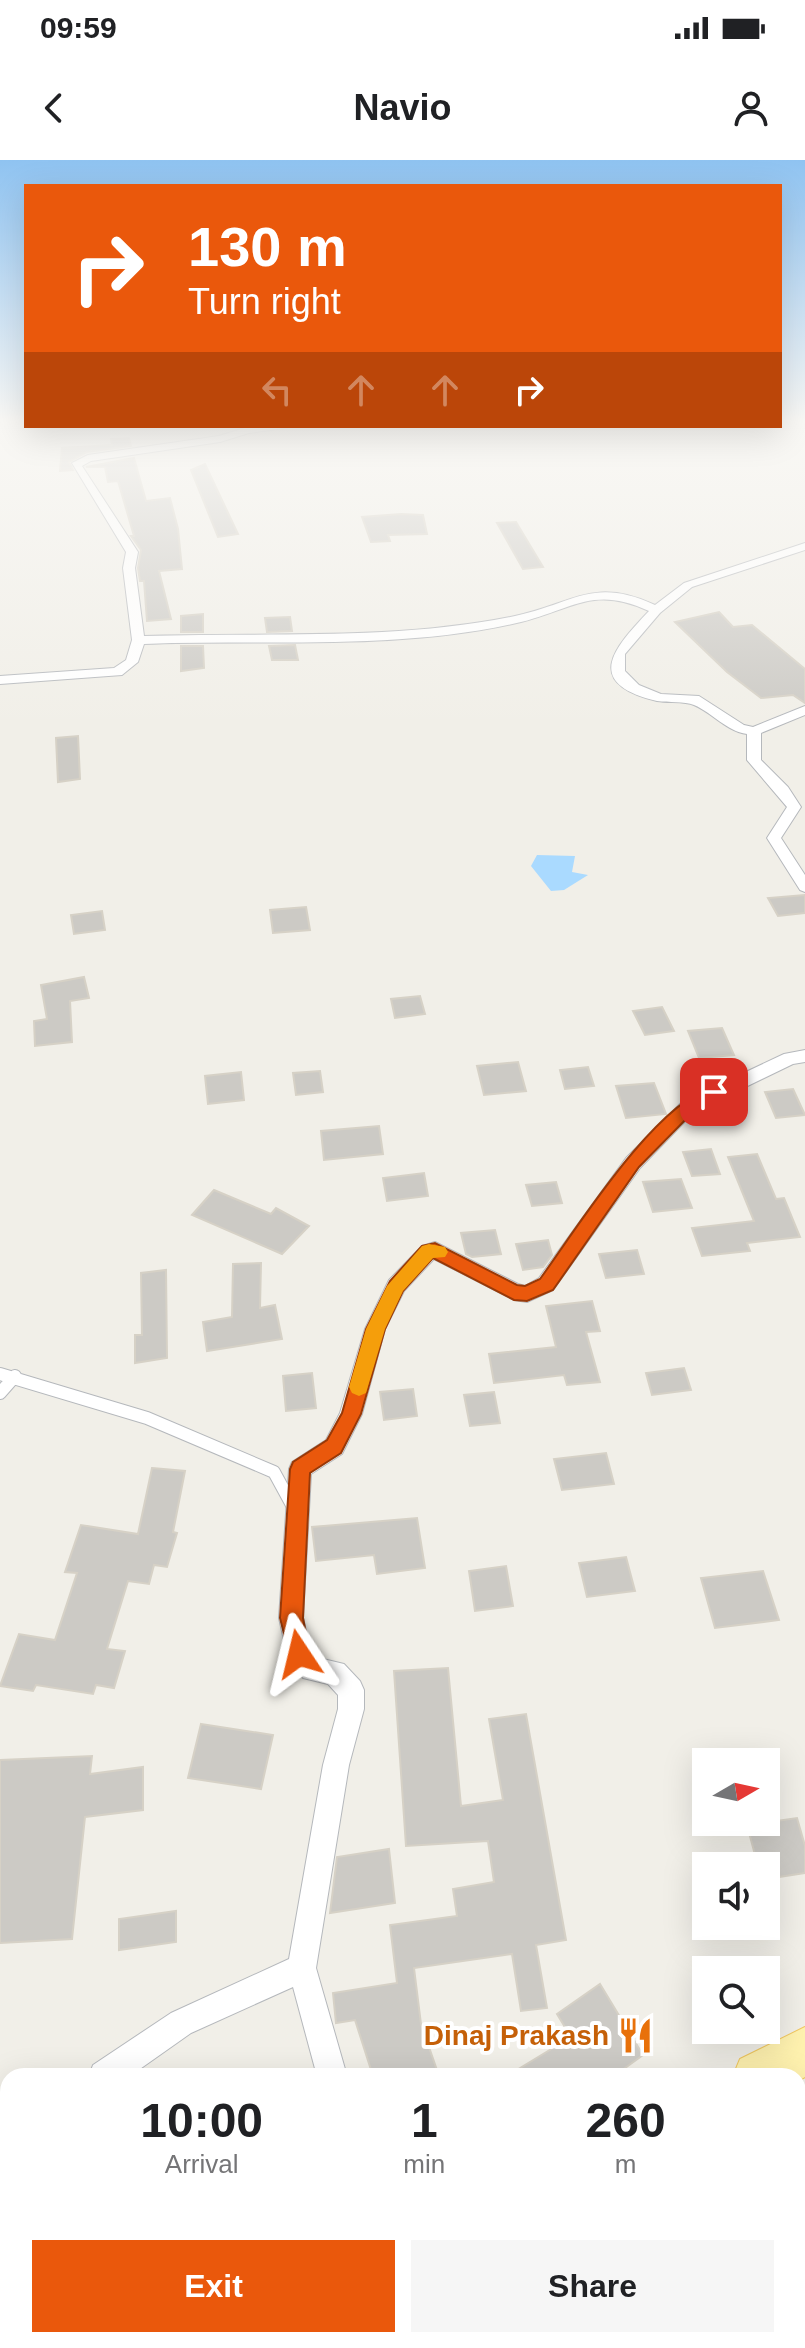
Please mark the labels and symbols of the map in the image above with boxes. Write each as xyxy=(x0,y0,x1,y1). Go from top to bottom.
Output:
pin xyxy=(680,1058,748,1126)
position arrow xyxy=(257,1612,341,1696)
north arrow xyxy=(692,1748,780,1836)
restaurant icon: Dinaj Prakash xyxy=(616,2016,654,2054)
place label: Dinaj Prakash xyxy=(424,2020,609,2051)

